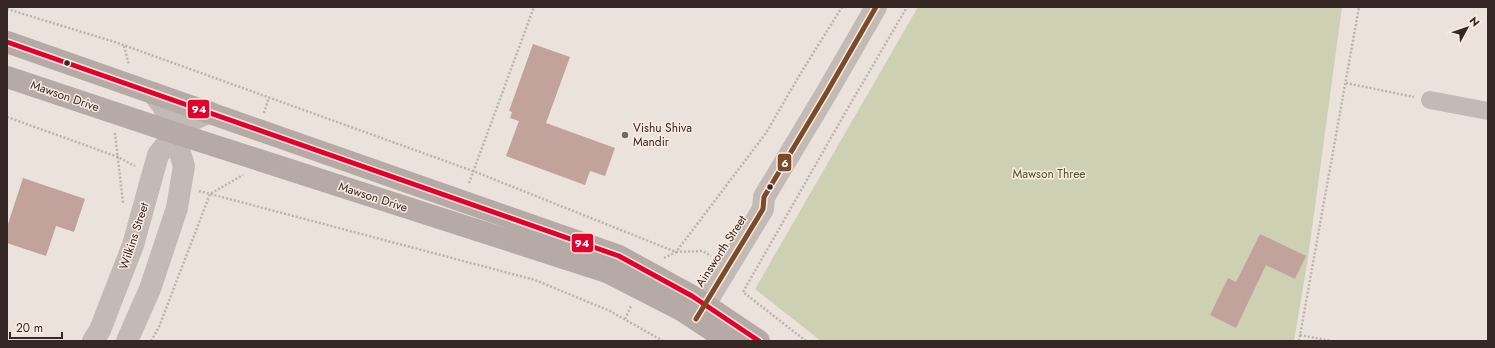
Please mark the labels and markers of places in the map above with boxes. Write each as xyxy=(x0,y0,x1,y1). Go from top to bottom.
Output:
unlabelled marker xyxy=(62,58,72,68)
place label: Vishu Shiva Mandir xyxy=(633,119,692,151)
marker: Vishu Shiva Mandir xyxy=(620,130,630,140)
unlabelled marker xyxy=(765,182,775,192)

